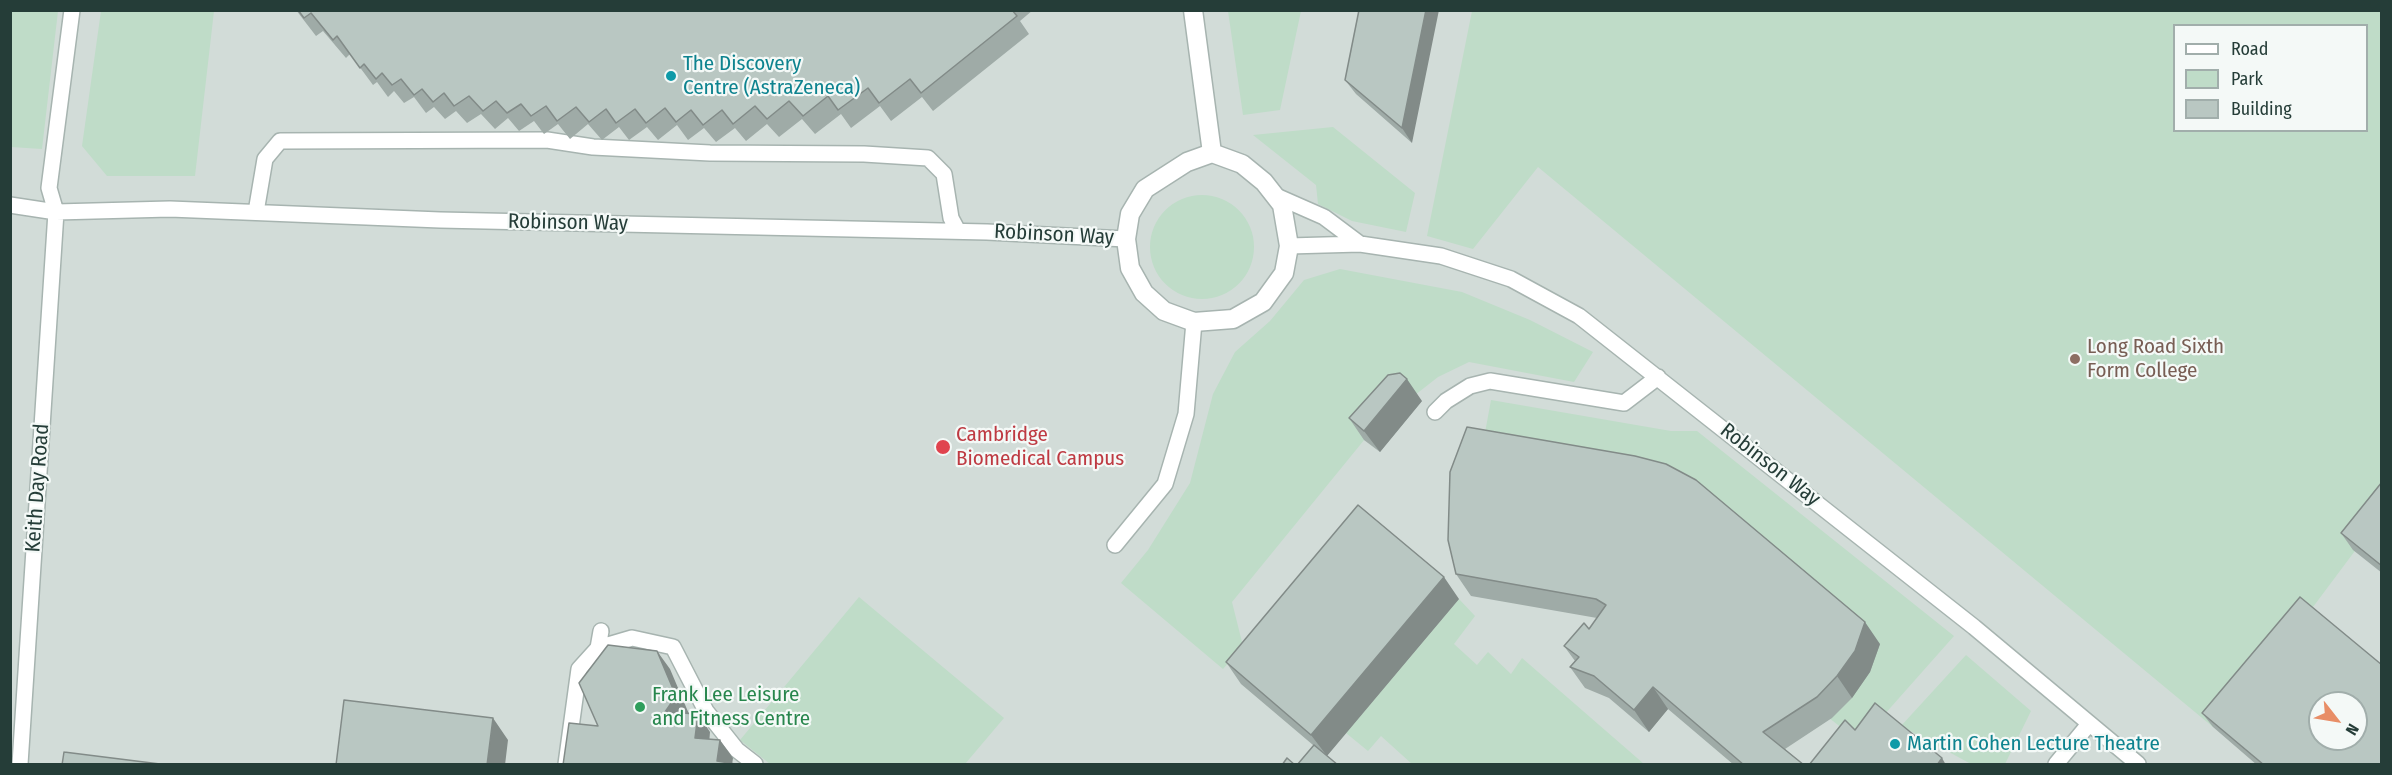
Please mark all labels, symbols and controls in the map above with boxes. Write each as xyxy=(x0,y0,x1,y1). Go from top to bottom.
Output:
legend xyxy=(2173,24,2368,132)
text: Road xyxy=(2231,38,2268,60)
place label: The Discovery Centre (AstraZeneca) xyxy=(683,51,860,101)
text: Park xyxy=(2231,68,2263,90)
marker: The Discovery Centre (AstraZeneca) xyxy=(664,69,678,83)
text: Building xyxy=(2231,98,2292,120)
street label: Robinson Way xyxy=(508,209,628,237)
street label: Robinson Way xyxy=(993,219,1115,251)
place label: Long Road Sixth Form College xyxy=(2087,334,2224,384)
marker: Long Road Sixth Form College xyxy=(2068,352,2082,366)
street label: Robinson Way xyxy=(1715,418,1825,512)
place label: Cambridge Biomedical Campus xyxy=(956,422,1124,472)
street label: Keith Day Road xyxy=(21,423,55,553)
marker: Cambridge Biomedical Campus xyxy=(934,438,952,456)
place label: Frank Lee Leisure and Fitness Centre xyxy=(652,682,810,732)
north arrow xyxy=(2308,691,2368,751)
marker: Frank Lee Leisure and Fitness Centre xyxy=(633,700,647,714)
text: N xyxy=(2342,720,2363,739)
place label: Martin Cohen Lecture Theatre xyxy=(1907,731,2160,757)
marker: Martin Cohen Lecture Theatre xyxy=(1888,737,1902,751)

